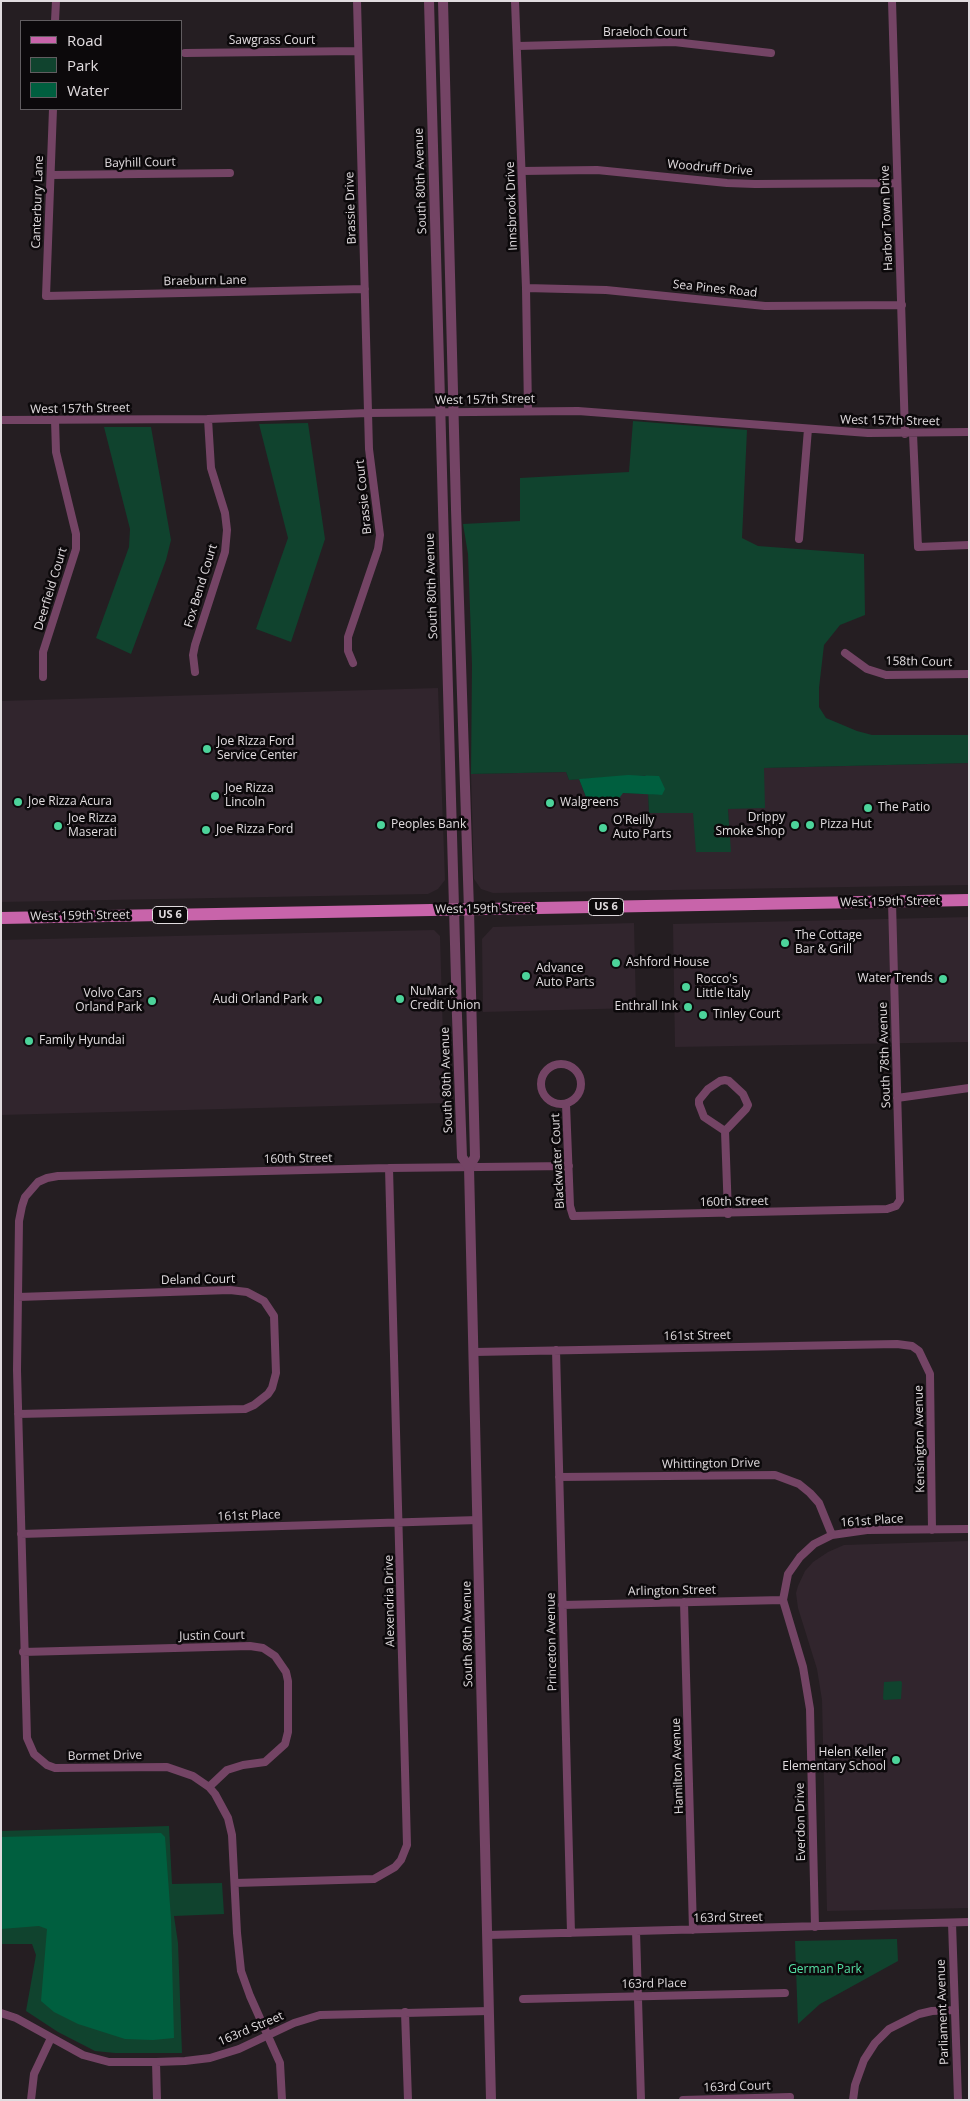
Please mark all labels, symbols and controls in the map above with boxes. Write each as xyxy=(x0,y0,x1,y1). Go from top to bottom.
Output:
legend xyxy=(20,20,182,110)
street label: Braeloch Court xyxy=(603,26,687,40)
text: Road xyxy=(67,30,103,50)
street label: Sawgrass Court xyxy=(229,34,315,48)
text: Park xyxy=(67,55,98,75)
text: Water xyxy=(67,80,109,100)
street label: South 80th Avenue xyxy=(412,128,430,234)
street label: Canterbury Lane xyxy=(29,155,47,249)
street label: Bayhill Court xyxy=(104,155,176,171)
street label: Woodruff Drive xyxy=(667,157,753,179)
street label: Innsbrook Drive xyxy=(503,161,521,251)
street label: Harbor Town Drive xyxy=(878,165,896,271)
street label: Brassie Drive xyxy=(343,171,359,245)
street label: Braeburn Lane xyxy=(163,273,247,289)
street label: Sea Pines Road xyxy=(672,277,758,301)
street label: West 157th Street xyxy=(435,392,535,408)
street label: West 157th Street xyxy=(30,401,130,417)
street label: West 157th Street xyxy=(840,413,940,429)
street label: Brassie Court xyxy=(353,459,375,535)
street label: South 80th Avenue xyxy=(423,533,441,639)
street label: Fox Bend Court xyxy=(181,543,221,629)
street label: Deerfield Court xyxy=(32,546,70,632)
street label: 158th Court xyxy=(886,654,952,670)
place label: Joe Rizza Ford Service Center xyxy=(217,735,297,763)
marker: Joe Rizza Ford Service Center xyxy=(201,743,213,755)
place label: Joe Rizza Lincoln xyxy=(225,782,274,810)
marker: Joe Rizza Lincoln xyxy=(209,790,221,802)
place label: Joe Rizza Acura xyxy=(28,795,112,809)
marker: Joe Rizza Acura xyxy=(12,796,24,808)
place label: Walgreens xyxy=(560,796,619,810)
marker: Walgreens xyxy=(544,797,556,809)
place label: The Patio xyxy=(878,801,930,815)
marker: The Patio xyxy=(862,802,874,814)
place label: Drippy Smoke Shop xyxy=(715,811,785,839)
place label: Joe Rizza Maserati xyxy=(68,812,117,840)
place label: O'Reilly Auto Parts xyxy=(613,814,671,842)
place label: Peoples Bank xyxy=(391,818,466,832)
place label: Pizza Hut xyxy=(820,818,872,832)
marker: Peoples Bank xyxy=(375,819,387,831)
marker: Drippy Smoke Shop xyxy=(789,819,801,831)
marker: Pizza Hut xyxy=(804,819,816,831)
marker: Joe Rizza Maserati xyxy=(52,820,64,832)
marker: O'Reilly Auto Parts xyxy=(597,822,609,834)
place label: Joe Rizza Ford xyxy=(216,823,293,837)
marker: Joe Rizza Ford xyxy=(200,824,212,836)
street label: West 159th Street xyxy=(840,894,940,910)
road number: US 6 xyxy=(588,899,624,916)
street label: West 159th Street xyxy=(435,901,535,917)
road number: US 6 xyxy=(152,906,188,924)
street label: West 159th Street xyxy=(30,908,130,924)
place label: The Cottage Bar & Grill xyxy=(795,929,862,957)
marker: The Cottage Bar & Grill xyxy=(779,937,791,949)
place label: Ashford House xyxy=(626,956,709,970)
marker: Ashford House xyxy=(610,957,622,969)
place label: Advance Auto Parts xyxy=(536,962,594,990)
marker: Advance Auto Parts xyxy=(520,970,532,982)
place label: Water Trends xyxy=(858,972,933,986)
place label: Rocco's Little Italy xyxy=(696,973,750,1001)
marker: Water Trends xyxy=(937,973,949,985)
marker: Rocco's Little Italy xyxy=(680,981,692,993)
place label: NuMark Credit Union xyxy=(410,985,481,1013)
place label: Volvo Cars Orland Park xyxy=(75,987,142,1015)
place label: Audi Orland Park xyxy=(213,993,308,1007)
marker: NuMark Credit Union xyxy=(394,993,406,1005)
marker: Audi Orland Park xyxy=(312,994,324,1006)
marker: Volvo Cars Orland Park xyxy=(146,995,158,1007)
place label: Enthrall Ink xyxy=(615,1000,678,1014)
marker: Enthrall Ink xyxy=(682,1001,694,1013)
street label: South 78th Avenue xyxy=(876,1002,894,1108)
place label: Tinley Court xyxy=(713,1008,780,1022)
marker: Tinley Court xyxy=(697,1009,709,1021)
street label: South 80th Avenue xyxy=(438,1027,456,1133)
place label: Family Hyundai xyxy=(39,1034,125,1048)
marker: Family Hyundai xyxy=(23,1035,35,1047)
street label: Blackwater Court xyxy=(548,1113,568,1209)
street label: 160th Street xyxy=(263,1151,333,1167)
street label: 160th Street xyxy=(699,1194,769,1210)
street label: Deland Court xyxy=(161,1272,235,1288)
street label: 161st Street xyxy=(663,1328,731,1344)
street label: Kensington Avenue xyxy=(912,1385,928,1493)
street label: Whittington Drive xyxy=(662,1456,760,1472)
street label: 161st Place xyxy=(217,1508,281,1524)
street label: 161st Place xyxy=(840,1512,904,1530)
street label: Alexendria Drive xyxy=(382,1555,398,1647)
street label: South 80th Avenue xyxy=(460,1581,476,1687)
street label: Arlington Street xyxy=(628,1583,716,1599)
street label: Princeton Avenue xyxy=(544,1593,560,1691)
street label: Justin Court xyxy=(179,1628,245,1644)
street label: Hamilton Avenue xyxy=(669,1718,687,1814)
place label: Helen Keller Elementary School xyxy=(782,1746,886,1774)
street label: Bormet Drive xyxy=(68,1748,142,1764)
marker: Helen Keller Elementary School xyxy=(890,1754,902,1766)
street label: Everdon Drive xyxy=(793,1783,809,1861)
street label: 163rd Street xyxy=(693,1910,763,1926)
street label: Parliament Avenue xyxy=(934,1959,952,2065)
park label: German Park xyxy=(788,1963,862,1977)
street label: 163rd Place xyxy=(621,1976,687,1992)
street label: 163rd Street xyxy=(216,2009,286,2049)
street label: 163rd Court xyxy=(703,2079,771,2095)

